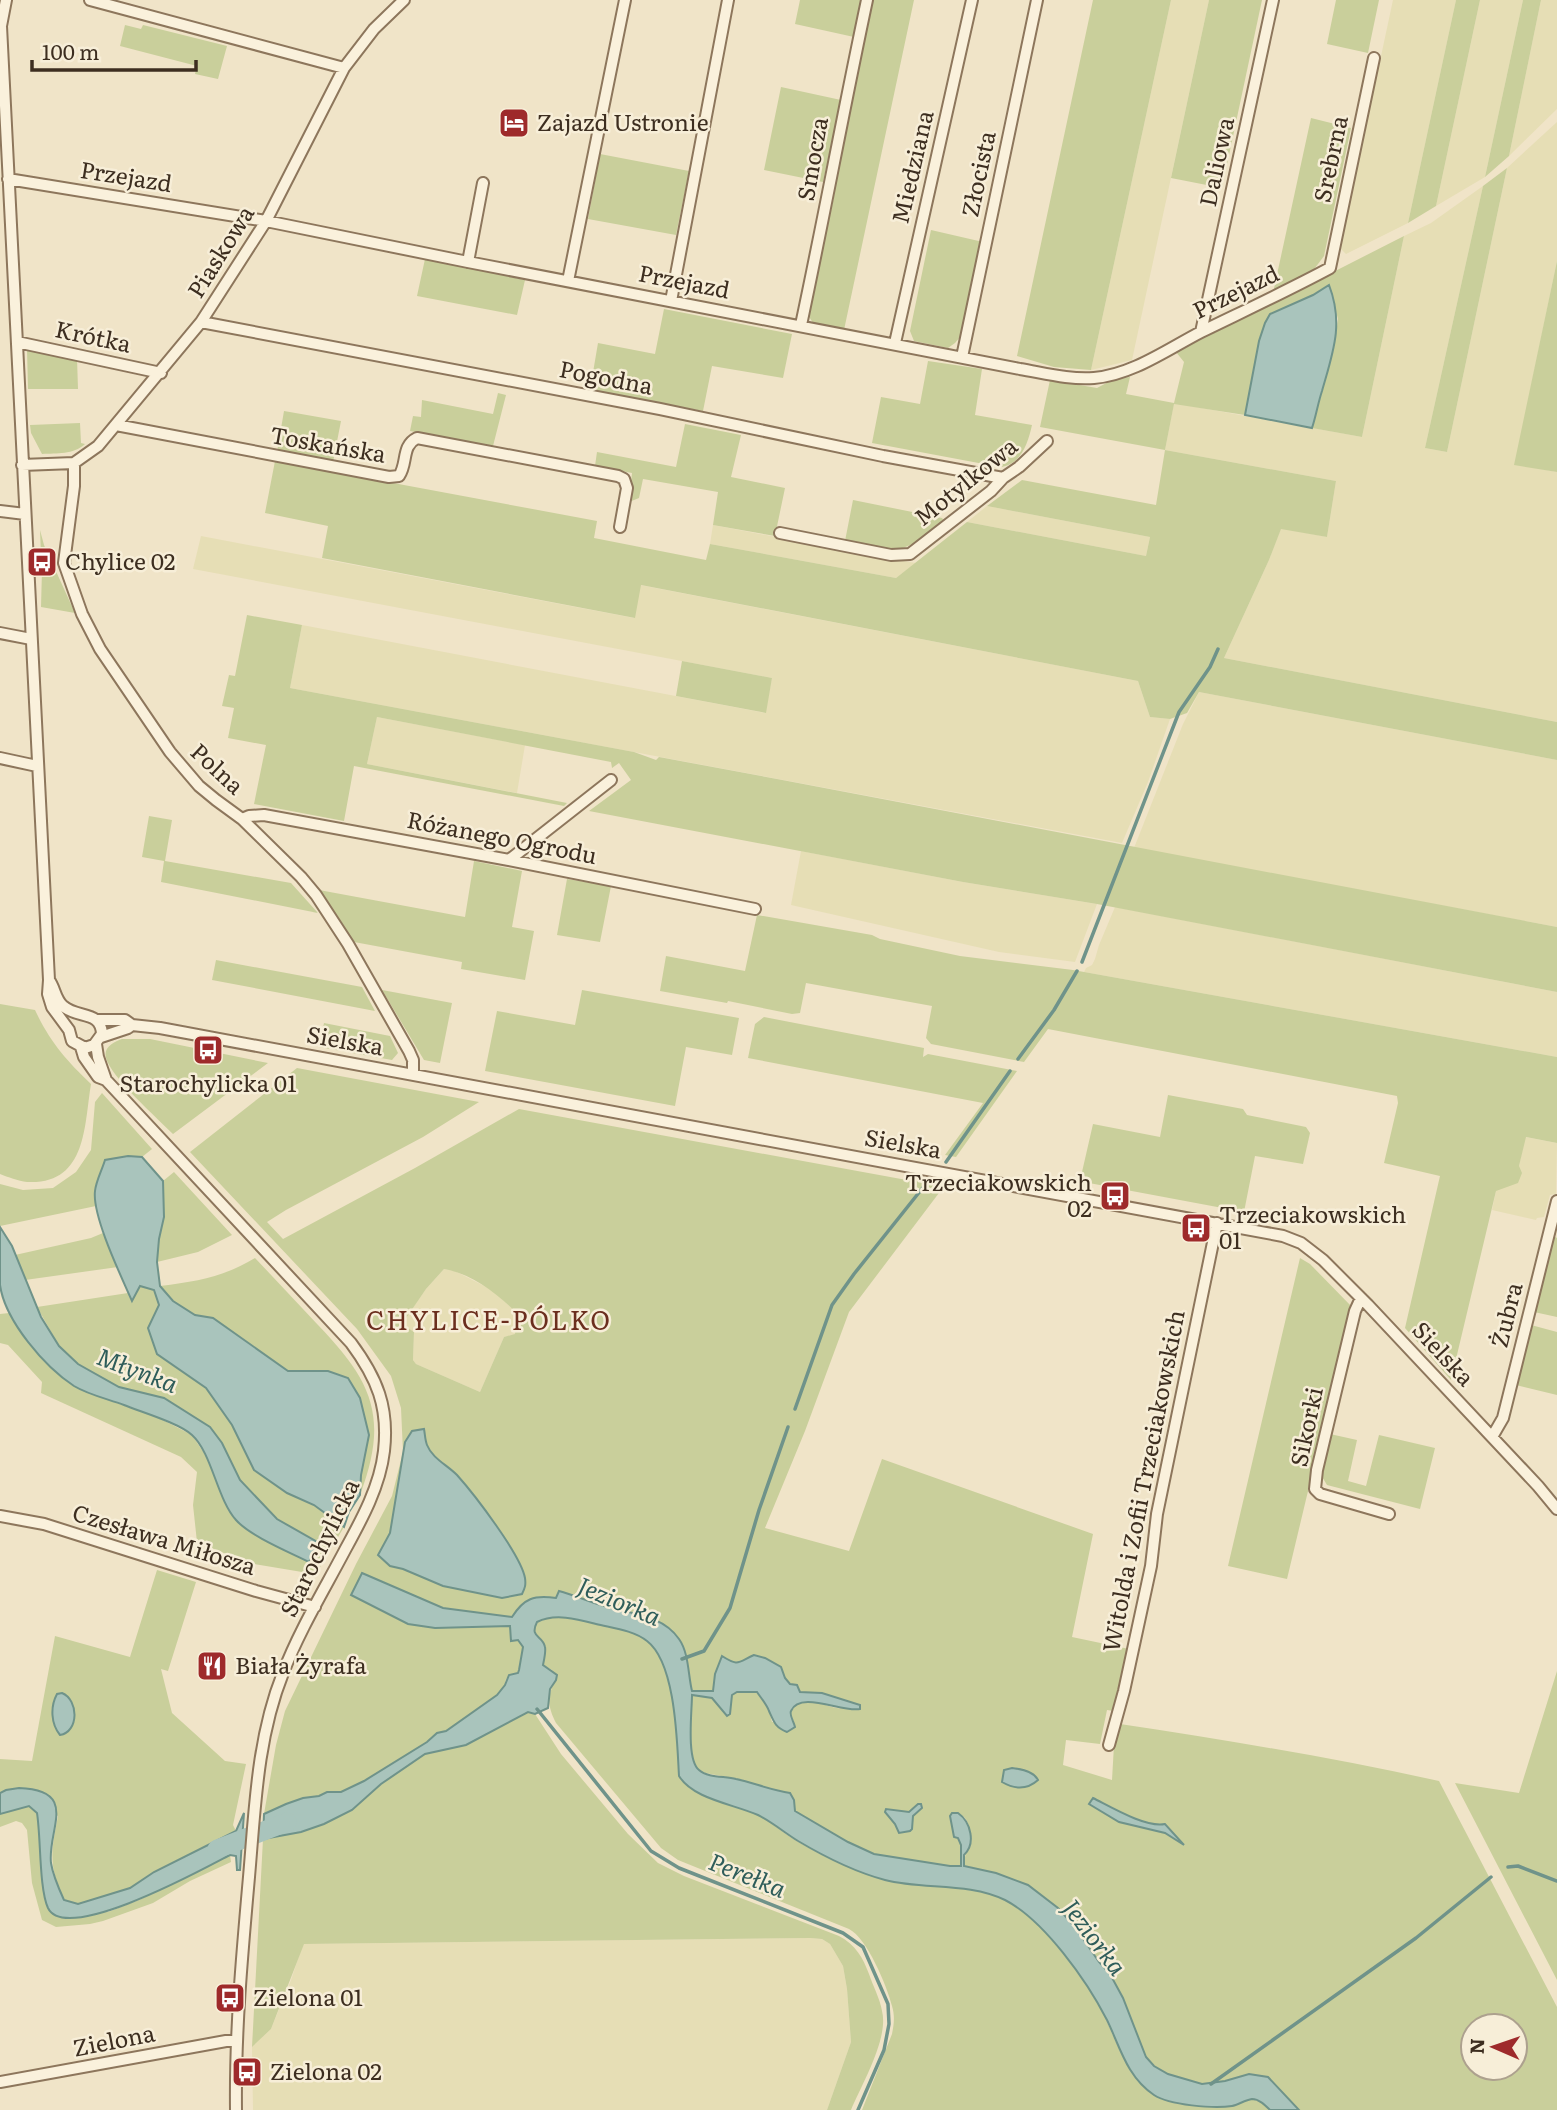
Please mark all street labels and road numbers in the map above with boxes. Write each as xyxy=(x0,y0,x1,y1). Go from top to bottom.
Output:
street label: Miedziana xyxy=(882,106,941,226)
street label: Srebrna xyxy=(1303,111,1355,205)
street label: Daliowa xyxy=(1189,113,1241,209)
street label: Smocza xyxy=(787,114,835,203)
street label: Złocista xyxy=(951,127,1003,220)
street label: Przejazd xyxy=(78,151,175,199)
street label: Piaskowa xyxy=(178,198,261,304)
street label: Przejazd xyxy=(636,255,733,306)
street label: Przejazd xyxy=(1186,255,1284,326)
street label: Krótka xyxy=(52,310,135,360)
street label: Pogodna xyxy=(557,350,657,402)
street label: Toskańska xyxy=(268,416,389,470)
street label: Motylkowa xyxy=(906,428,1024,533)
street label: Polna xyxy=(184,734,253,802)
street label: Różanego Ogrodu xyxy=(404,801,600,871)
street label: Sielska xyxy=(304,1016,387,1063)
street label: Sielska xyxy=(862,1119,945,1166)
street label: Żubra xyxy=(1481,1278,1530,1351)
street label: Witolda i Zofii Trzeciakowskich xyxy=(1092,1307,1192,1654)
street label: Sielska xyxy=(1406,1313,1484,1393)
street label: Sikorki xyxy=(1280,1383,1330,1470)
street label: Starochylicka xyxy=(270,1472,367,1622)
street label: Czesława Miłosza xyxy=(69,1494,261,1582)
street label: Zielona xyxy=(70,2014,158,2064)

